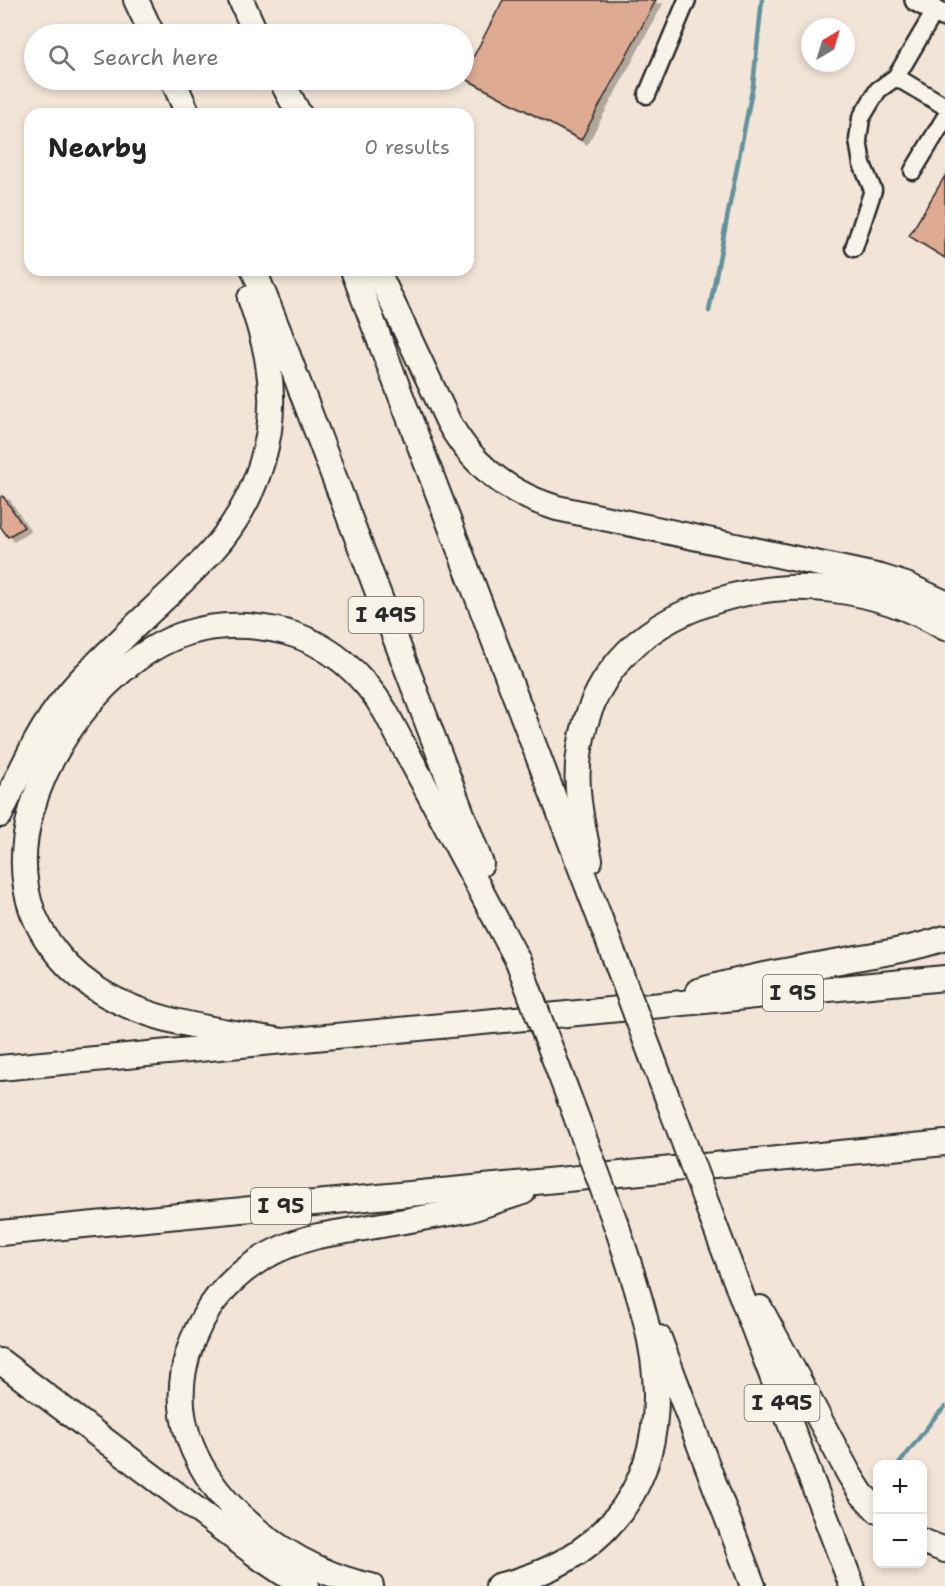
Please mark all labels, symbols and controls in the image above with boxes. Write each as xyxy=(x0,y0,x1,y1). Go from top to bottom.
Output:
north arrow xyxy=(801,18,855,72)
search box xyxy=(24,24,474,90)
icon: search xyxy=(45,41,78,74)
text: Search here xyxy=(93,43,219,72)
text: Nearby xyxy=(48,130,147,165)
text: 0 results xyxy=(364,134,450,160)
road number: I 495 xyxy=(348,597,424,633)
road number: I 95 xyxy=(763,975,823,1011)
road number: I 95 xyxy=(251,1188,311,1224)
road number: I 495 xyxy=(744,1385,820,1421)
map controls xyxy=(873,1460,927,1568)
button: + xyxy=(873,1460,927,1514)
button: − xyxy=(873,1514,927,1568)

